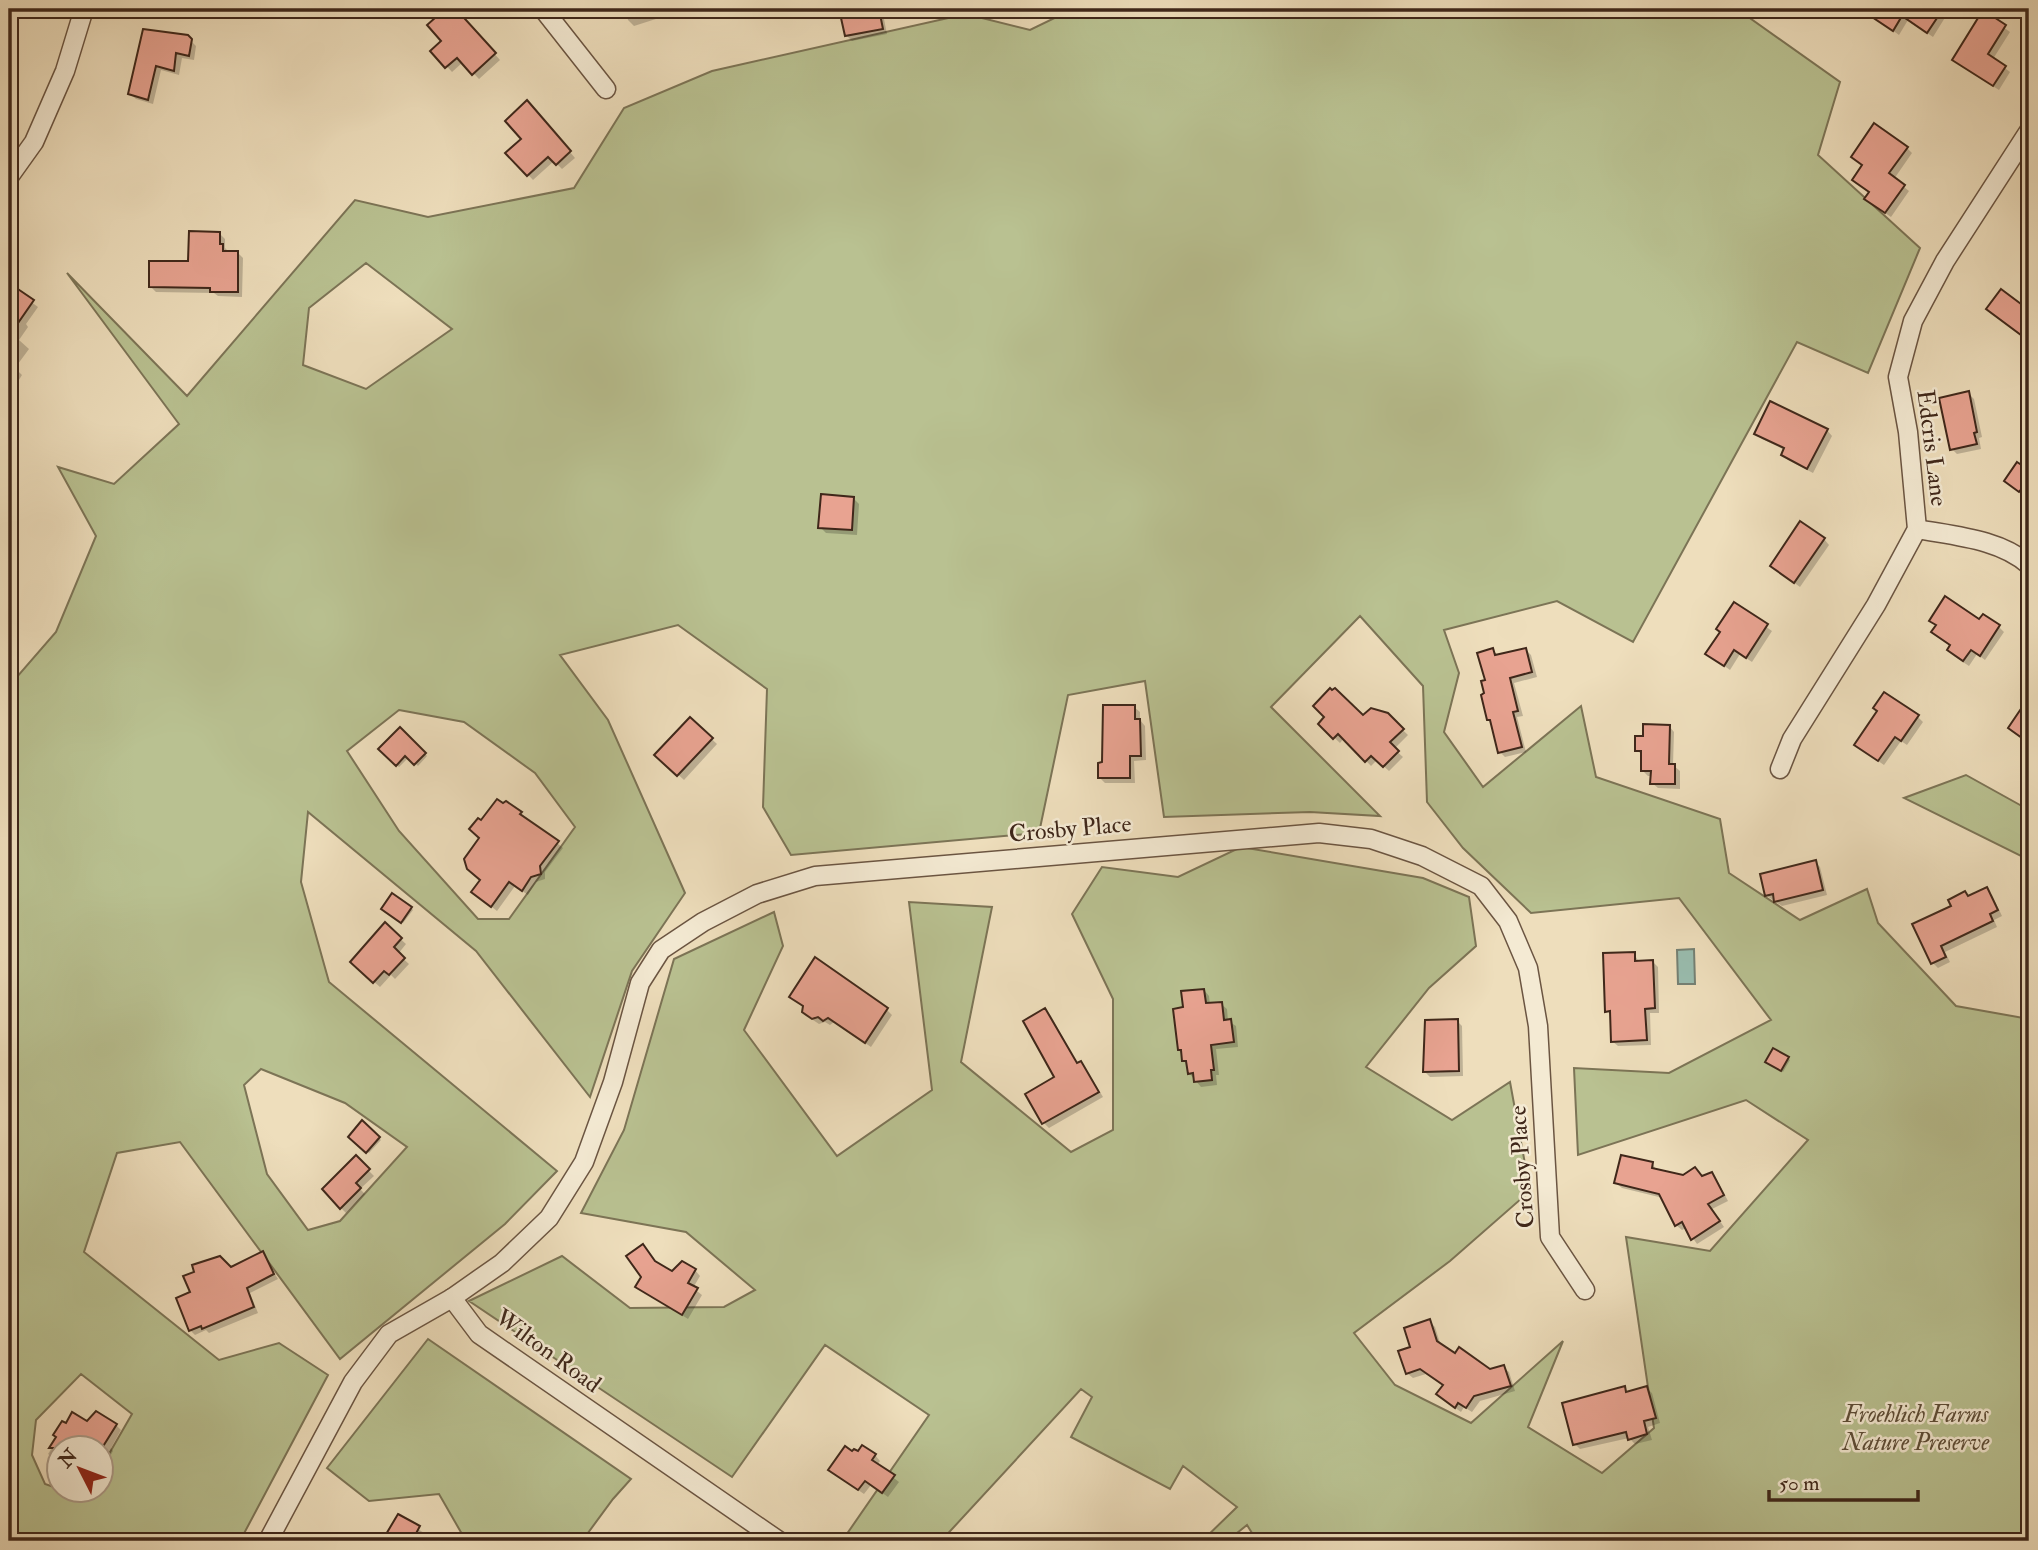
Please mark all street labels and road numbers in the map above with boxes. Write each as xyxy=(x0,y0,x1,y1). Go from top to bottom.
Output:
street label: Edcris Lane xyxy=(1909,388,1955,508)
street label: Crosby Place xyxy=(1007,808,1133,850)
street label: Crosby Place xyxy=(1502,1105,1542,1229)
street label: Wilton Road xyxy=(488,1302,607,1400)

